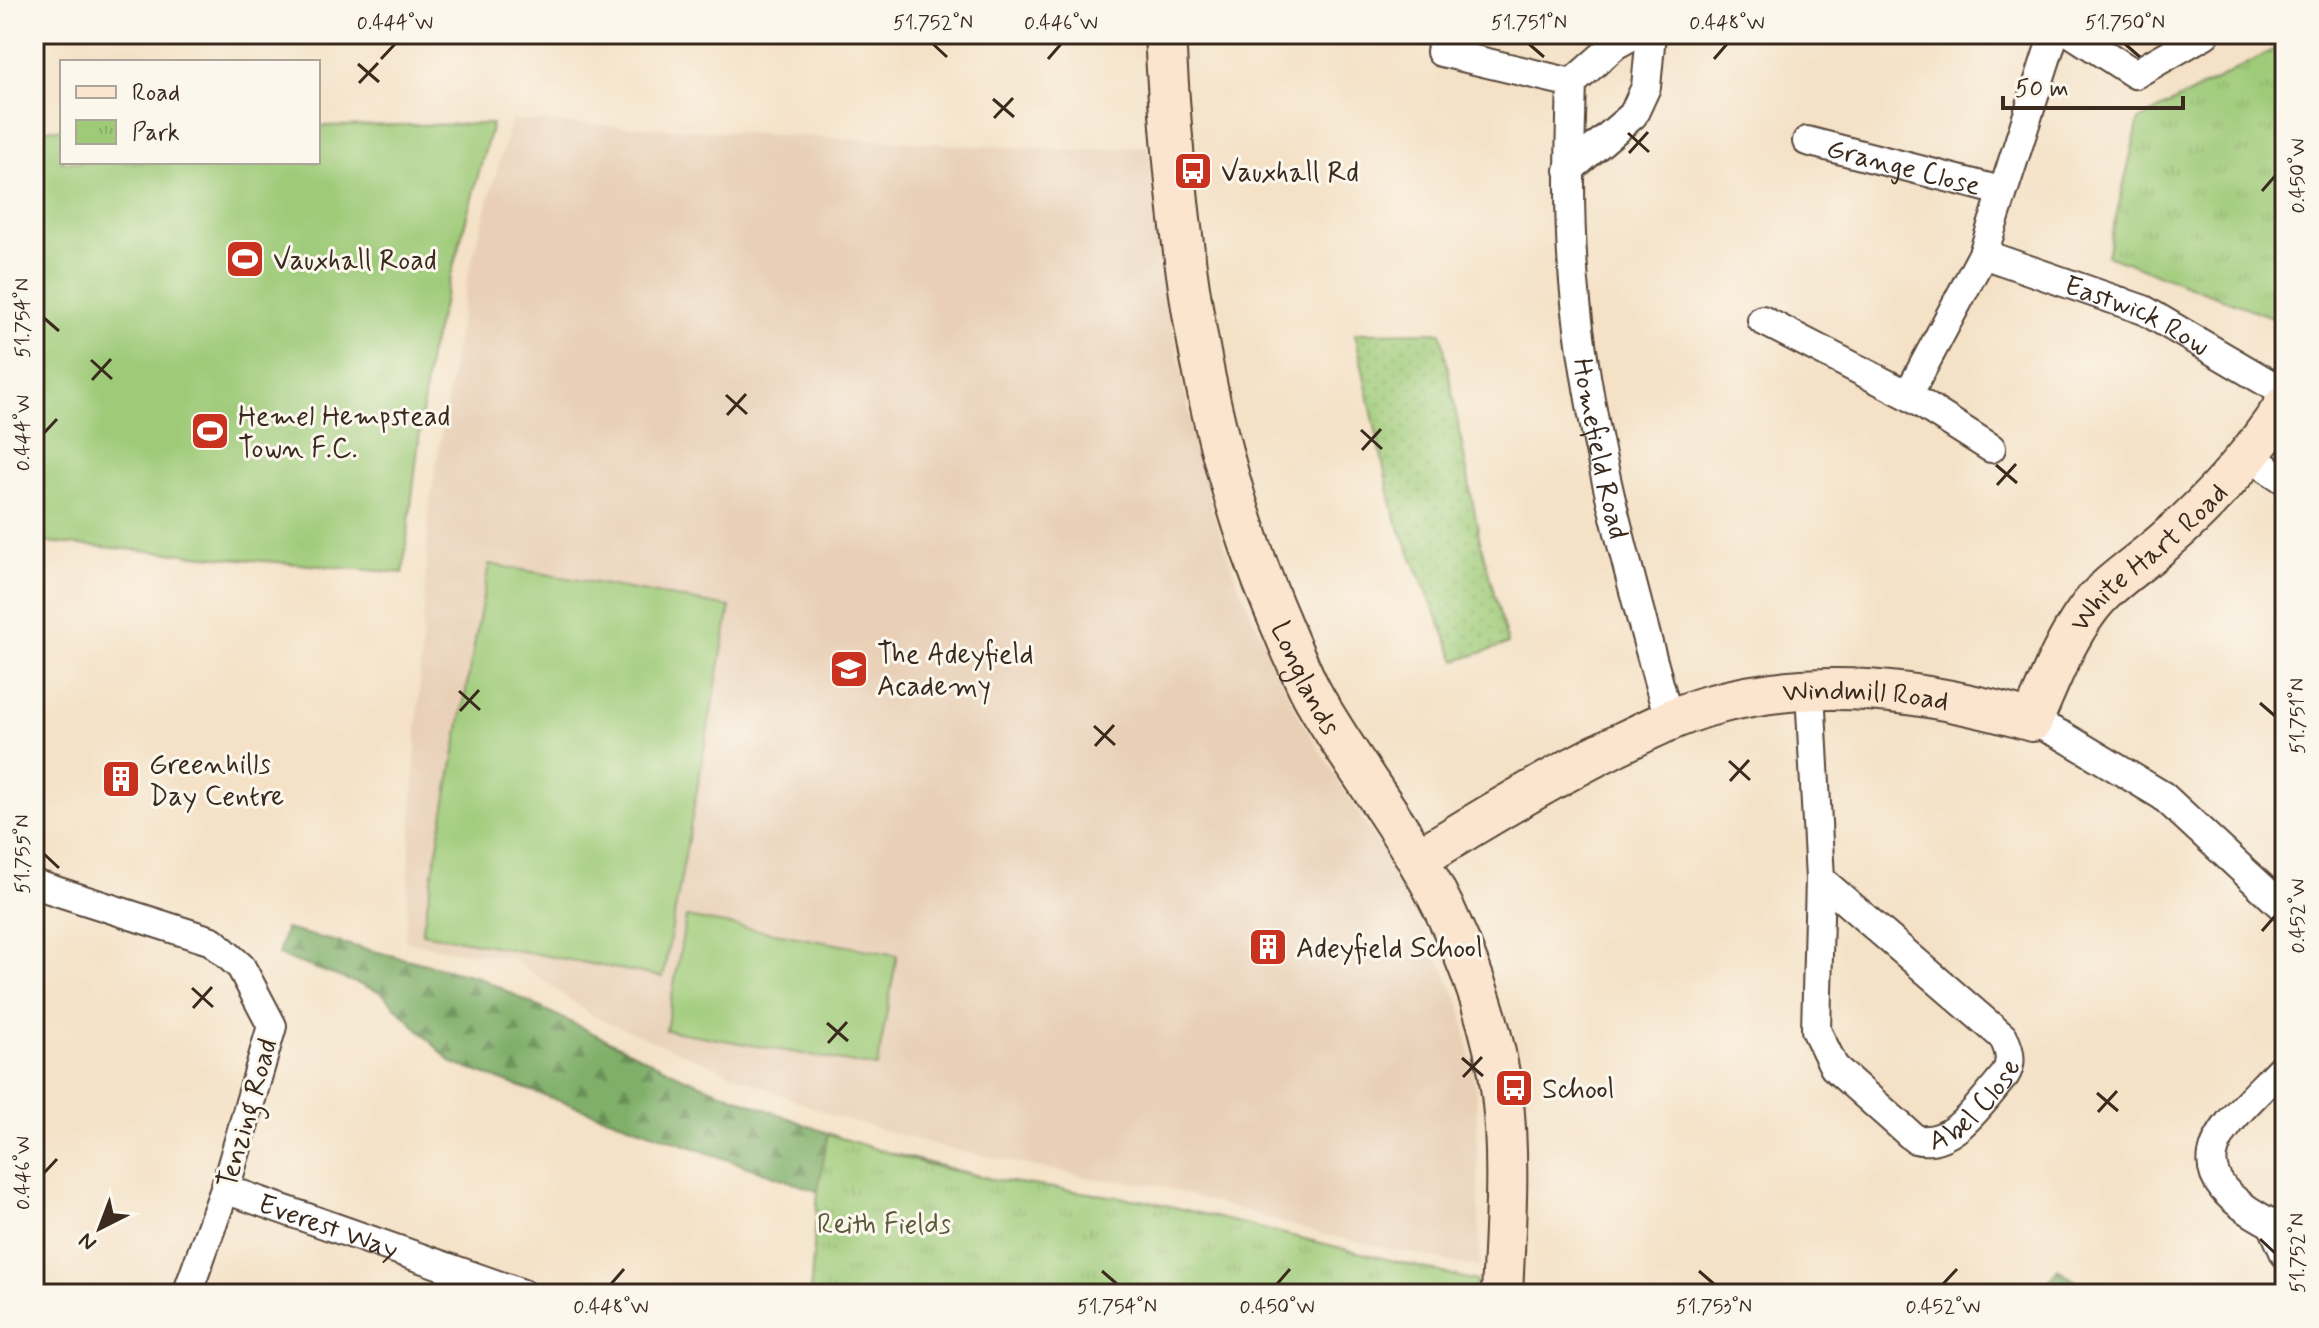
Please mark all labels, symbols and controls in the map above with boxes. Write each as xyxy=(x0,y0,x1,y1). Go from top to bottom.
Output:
text: 0.444°W xyxy=(357,10,433,37)
text: 51.752°N xyxy=(893,10,973,37)
text: 0.446°W xyxy=(1024,10,1098,37)
text: 51.751°N xyxy=(1491,10,1567,37)
text: 0.448°W xyxy=(1689,10,1765,37)
text: 51.750°N xyxy=(2085,10,2165,37)
legend xyxy=(60,60,320,164)
scale bar xyxy=(2003,60,2183,110)
text: 50 m xyxy=(2015,74,2069,105)
text: Road xyxy=(132,78,180,109)
text: Park xyxy=(132,118,180,149)
street label: Grange Close xyxy=(1822,131,1984,206)
text: 0.450°W xyxy=(2285,138,2312,214)
bus stop icon: Vauxhall Rd xyxy=(1172,150,1214,192)
place label: Vauxhall Rd xyxy=(1221,155,1359,192)
sports icon: Vauxhall Road xyxy=(224,238,266,280)
place label: Vauxhall Road xyxy=(273,243,437,280)
street label: Eastwick Row xyxy=(2059,268,2216,365)
text: 51.754°N xyxy=(10,278,37,358)
street label: Homefield Road xyxy=(1562,356,1636,543)
text: 0.444°W xyxy=(10,395,37,471)
place label: Hemel Hempstead Town F.C. xyxy=(238,399,450,468)
sports icon: Hemel Hempstead Town F.C. xyxy=(189,410,231,452)
street label: White Hart Road xyxy=(2062,476,2237,640)
street label: Longlands xyxy=(1261,616,1348,743)
place label: The Adeyfield Academy xyxy=(877,637,1034,706)
school or university icon: The Adeyfield Academy xyxy=(828,648,870,690)
street label: Windmill Road xyxy=(1781,673,1952,721)
text: 51.751°N xyxy=(2285,678,2312,754)
place label: Greenhills Day Centre xyxy=(149,747,284,816)
building icon: Greenhills Day Centre xyxy=(100,758,142,800)
text: 51.755°N xyxy=(10,814,37,894)
text: 0.452°W xyxy=(2285,879,2312,954)
building icon: Adeyfield School xyxy=(1247,926,1289,968)
place label: Adeyfield School xyxy=(1296,931,1483,968)
street label: Tenzing Road xyxy=(209,1035,290,1194)
street label: Abel Close xyxy=(1925,1056,2031,1161)
bus stop icon: School xyxy=(1493,1067,1535,1109)
place label: School xyxy=(1542,1072,1615,1109)
text: 0.446°W xyxy=(10,1136,37,1210)
street label: Everest Way xyxy=(253,1186,403,1270)
north arrow xyxy=(60,1188,140,1268)
park label: Reith Fields xyxy=(817,1207,951,1244)
text: 51.752°N xyxy=(2285,1213,2312,1293)
text: N xyxy=(73,1226,103,1257)
text: 0.448°W xyxy=(573,1294,649,1321)
text: 51.754°N xyxy=(1077,1294,1157,1321)
text: 0.450°W xyxy=(1239,1294,1315,1321)
text: 51.753°N xyxy=(1676,1294,1752,1321)
text: 0.452°W xyxy=(1906,1294,1981,1321)

